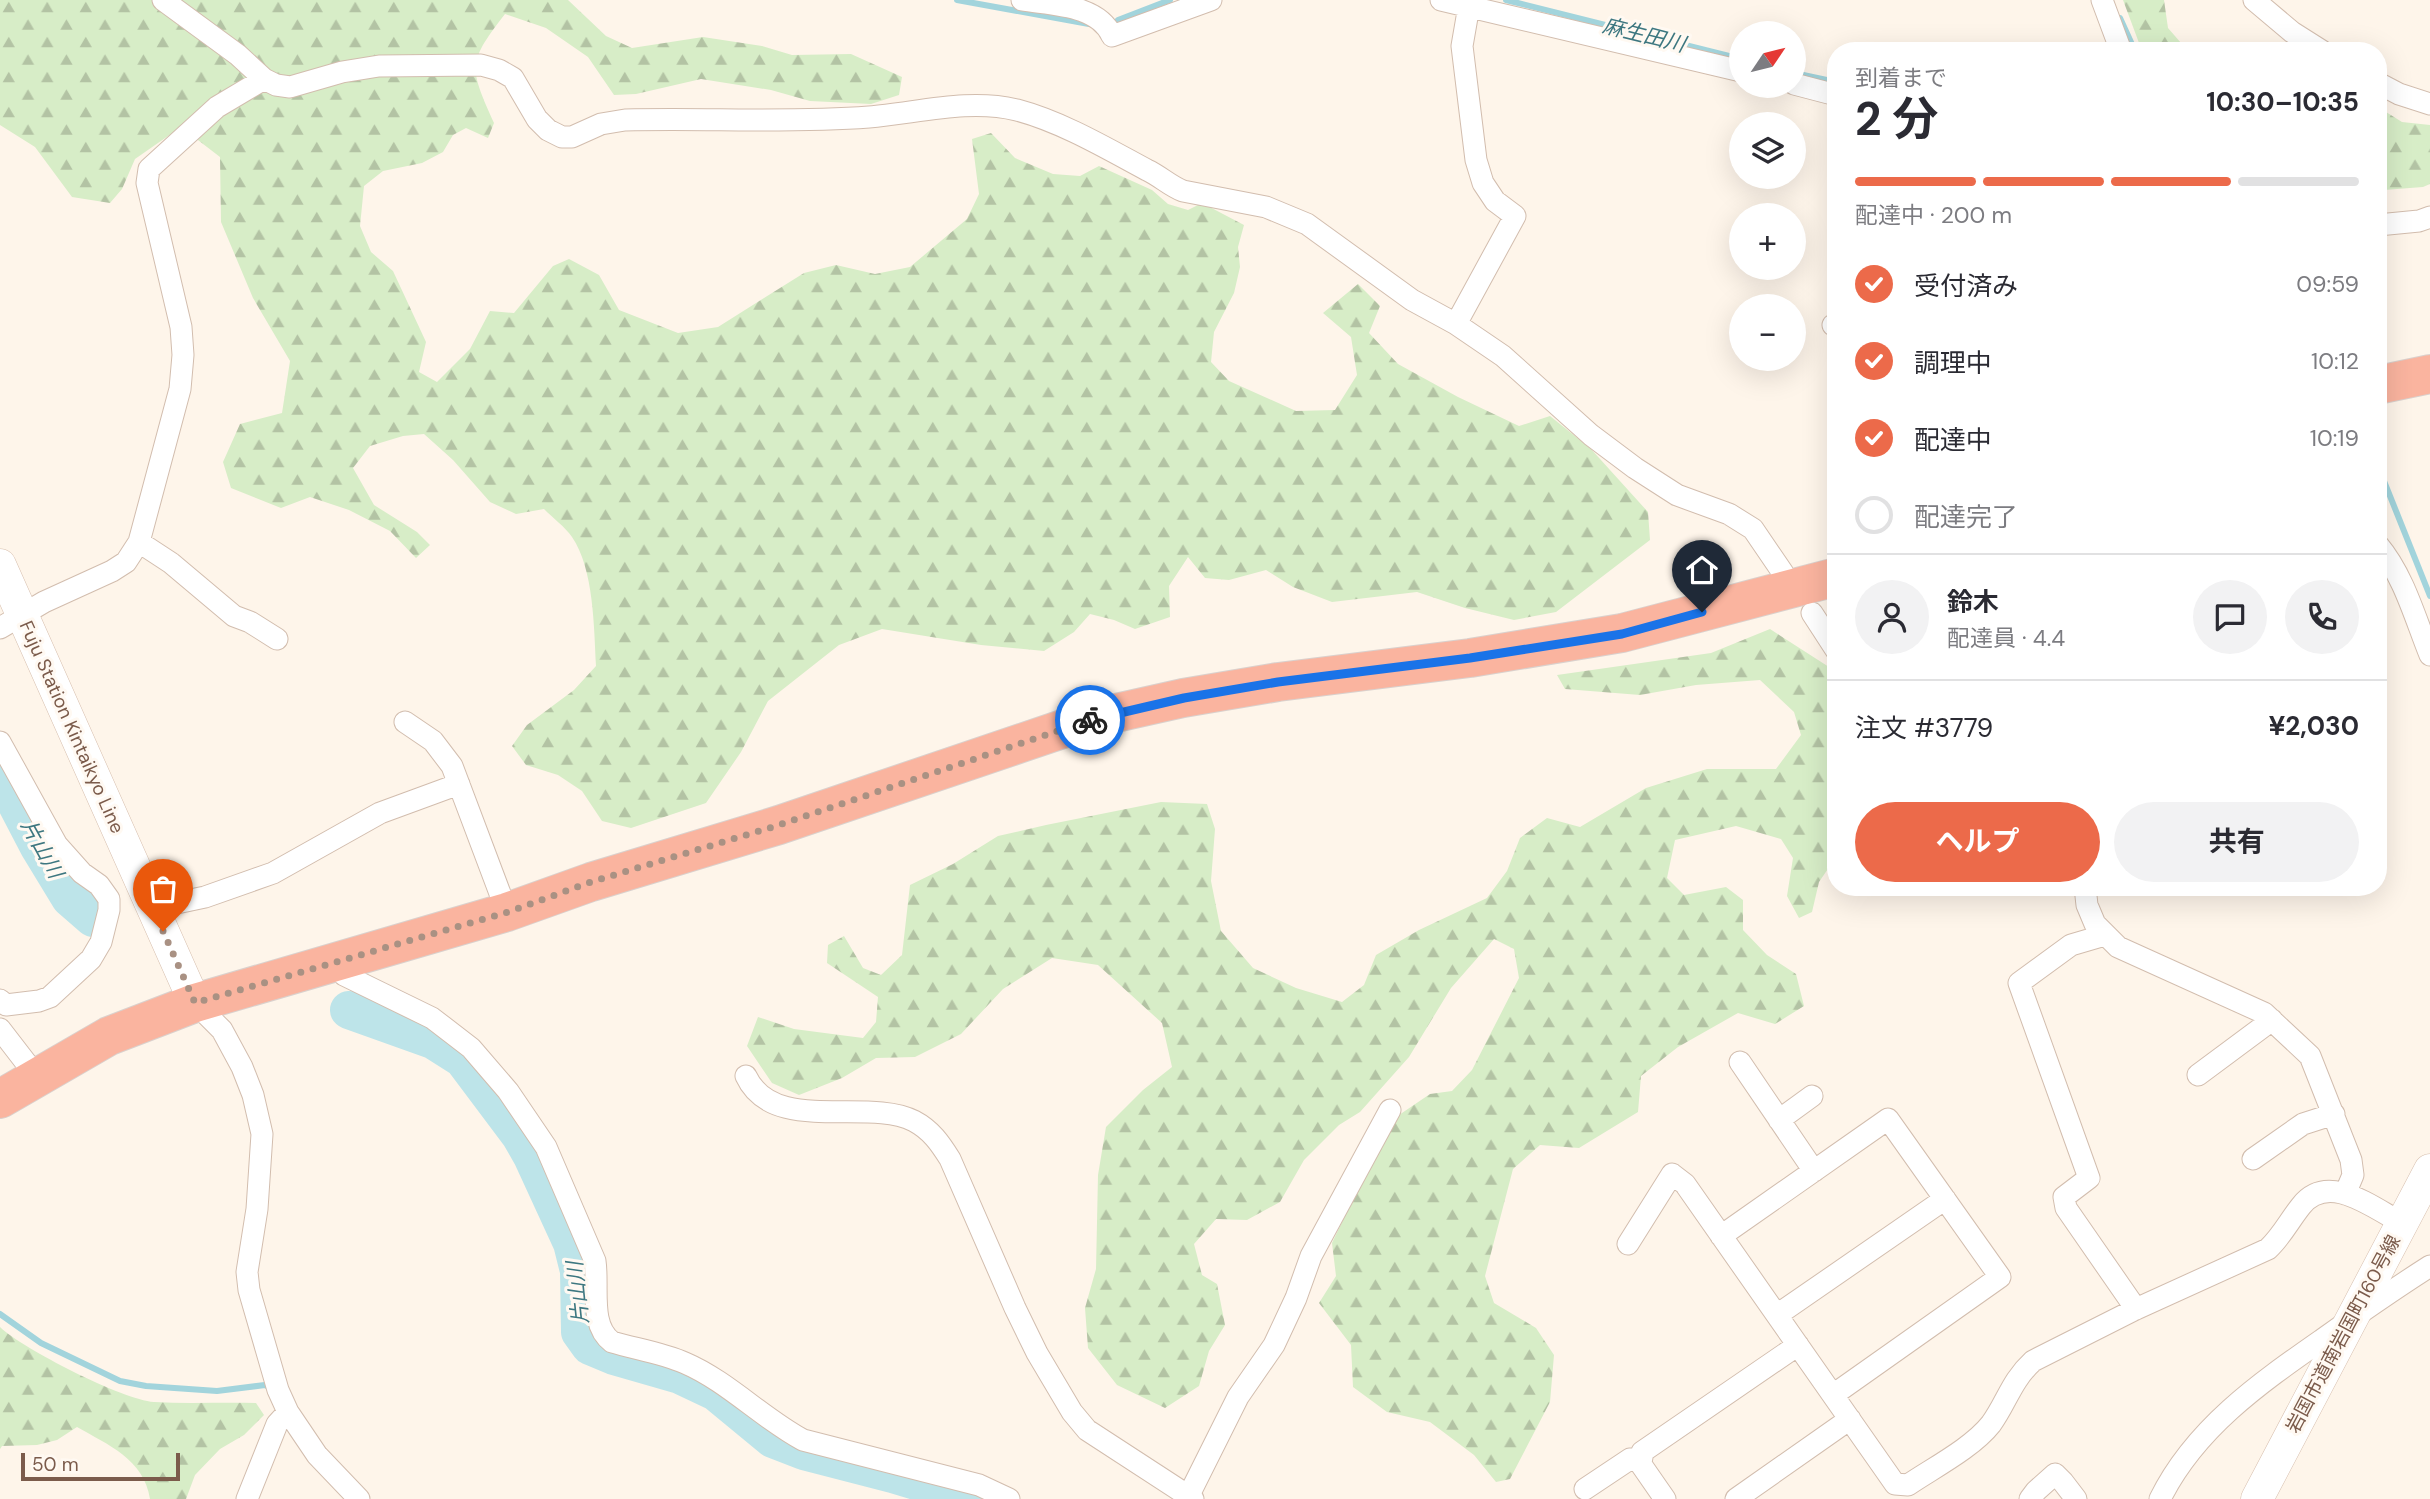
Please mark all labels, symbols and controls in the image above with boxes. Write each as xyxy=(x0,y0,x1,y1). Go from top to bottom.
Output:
water label: 麻生田川 xyxy=(1600,11,1690,59)
north arrow xyxy=(1729,21,1806,98)
map controls xyxy=(1729,21,1806,371)
text: 到着まで xyxy=(1855,63,1947,93)
text: 10:30–10:35 xyxy=(2206,85,2359,119)
text: 2 分 xyxy=(1855,89,1938,149)
button: layers xyxy=(1729,112,1806,189)
text: 配達中 · 200 m xyxy=(1855,200,2012,230)
button: + xyxy=(1729,203,1806,280)
icon: check xyxy=(1855,265,1893,303)
text: 受付済み xyxy=(1914,269,2018,303)
text: 09:59 xyxy=(2296,269,2359,299)
button: − xyxy=(1729,294,1806,371)
icon: check xyxy=(1855,342,1893,380)
text: 調理中 xyxy=(1914,346,1992,380)
text: 10:12 xyxy=(2311,346,2359,376)
icon: check xyxy=(1855,419,1893,457)
text: 配達中 xyxy=(1914,423,1992,457)
text: 10:19 xyxy=(2310,423,2359,453)
text: 配達完了 xyxy=(1914,500,2018,534)
pin xyxy=(1672,540,1732,612)
icon: home xyxy=(1683,551,1721,589)
button: person xyxy=(1855,580,1929,654)
button: chat xyxy=(2193,580,2267,654)
button: phone xyxy=(2285,580,2359,654)
text: 鈴木 xyxy=(1947,585,1999,619)
street label: Fuju Station Kintaikyo Line xyxy=(14,617,130,837)
text: 配達員 · 4.4 xyxy=(1947,623,2065,653)
courier xyxy=(1055,685,1125,755)
icon: bike xyxy=(1071,701,1109,739)
text: ¥2,030 xyxy=(2268,709,2359,743)
text: 注文 #3779 xyxy=(1855,711,1993,745)
button: ヘルプ xyxy=(1855,802,2100,882)
button: 共有 xyxy=(2114,802,2359,882)
water label: 片山川 xyxy=(14,815,70,885)
pin xyxy=(133,859,193,931)
icon: bag xyxy=(144,870,182,908)
street label: 岩国市道南岩国町160号線 xyxy=(2280,1231,2406,1437)
water label: 片山川 xyxy=(561,1258,595,1326)
scale bar xyxy=(21,1450,180,1482)
text: 50 m xyxy=(32,1452,79,1477)

